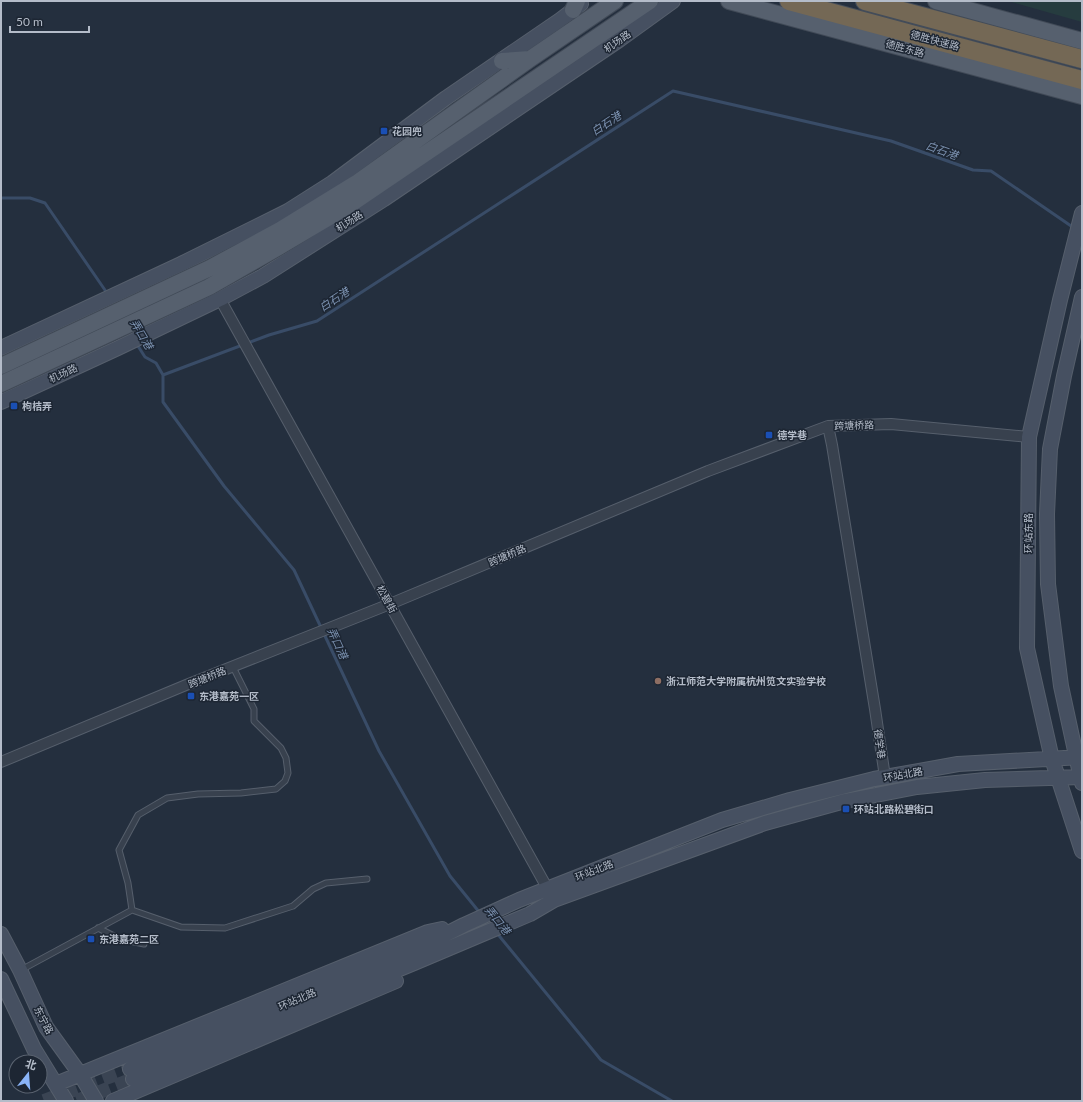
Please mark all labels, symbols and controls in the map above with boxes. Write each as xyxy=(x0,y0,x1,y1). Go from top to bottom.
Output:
scale bar xyxy=(10,8,89,34)
text: 50 m xyxy=(16,14,43,29)
street label: 机场路 xyxy=(601,27,633,55)
street label: 德胜快速路 xyxy=(909,28,961,52)
street label: 德胜东路 xyxy=(884,37,926,59)
water label: 白石港 xyxy=(589,107,625,137)
place label: 花园兜 xyxy=(392,125,422,137)
marker: 花园兜 xyxy=(379,126,389,136)
water label: 白石港 xyxy=(924,138,962,162)
street label: 机场路 xyxy=(333,208,365,234)
water label: 白石港 xyxy=(317,283,353,313)
water label: 弄口港 xyxy=(128,317,157,353)
street label: 机场路 xyxy=(47,361,79,385)
place label: 枸桔弄 xyxy=(22,400,52,412)
marker: 枸桔弄 xyxy=(9,401,19,411)
street label: 跨塘桥路 xyxy=(834,418,874,432)
place label: 德学巷 xyxy=(777,429,807,441)
marker: 德学巷 xyxy=(764,430,774,440)
street label: 环站东路 xyxy=(1022,513,1034,553)
street label: 跨塘桥路 xyxy=(486,542,528,568)
street label: 松碧街 xyxy=(374,583,400,615)
water label: 弄口港 xyxy=(325,625,352,663)
street label: 跨塘桥路 xyxy=(186,664,228,690)
place label: 浙江师范大学附属杭州笕文实验学校 xyxy=(666,675,826,687)
marker: 浙江师范大学附属杭州笕文实验学校 xyxy=(653,676,663,686)
place label: 东港嘉苑一区 xyxy=(199,690,259,702)
marker: 东港嘉苑一区 xyxy=(186,691,196,701)
street label: 德学巷 xyxy=(872,728,888,760)
street label: 环站北路 xyxy=(882,765,924,783)
place label: 环站北路松碧街口 xyxy=(854,803,934,815)
marker: 环站北路松碧街口 xyxy=(841,804,851,814)
street label: 环站北路 xyxy=(573,857,615,883)
water label: 弄口港 xyxy=(483,903,515,938)
place label: 东港嘉苑二区 xyxy=(99,933,159,945)
marker: 东港嘉苑二区 xyxy=(86,934,96,944)
street label: 环站北路 xyxy=(276,986,318,1012)
street label: 东宁路 xyxy=(32,1004,56,1036)
north arrow xyxy=(8,1054,48,1094)
text: 北 xyxy=(24,1056,38,1072)

